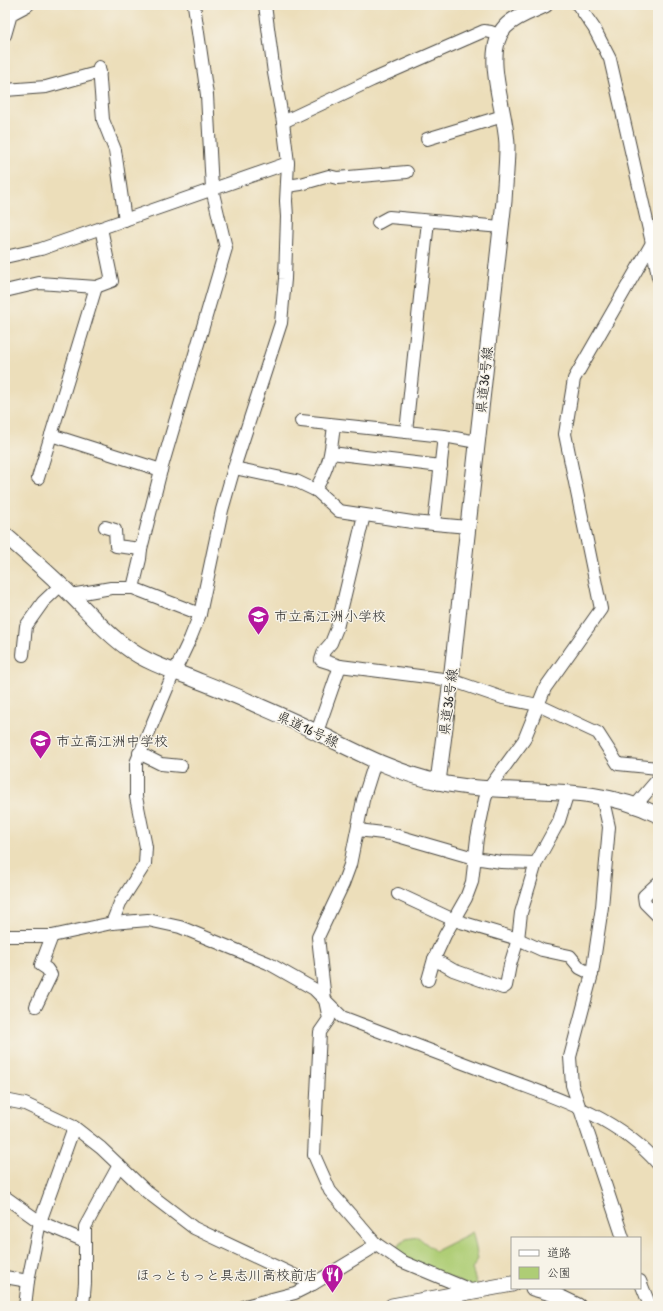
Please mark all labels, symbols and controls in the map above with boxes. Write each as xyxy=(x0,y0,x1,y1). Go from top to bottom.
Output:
street label: 県道36号線 xyxy=(471,345,496,415)
school or university icon: 市立高江洲小学校 xyxy=(246,603,272,636)
place label: 市立高江洲小学校 xyxy=(274,606,386,625)
street label: 県道36号線 xyxy=(434,667,461,737)
street label: 県道16号線 xyxy=(274,706,342,751)
school or university icon: 市立高江洲中学校 xyxy=(27,728,53,761)
place label: 市立高江洲中学校 xyxy=(56,731,168,750)
legend xyxy=(511,1237,641,1289)
text: 道路 xyxy=(547,1244,571,1261)
restaurant icon: ほっともっと具志川高校前店 xyxy=(320,1262,346,1295)
text: 公園 xyxy=(547,1264,571,1281)
place label: ほっともっと具志川高校前店 xyxy=(136,1265,318,1284)

